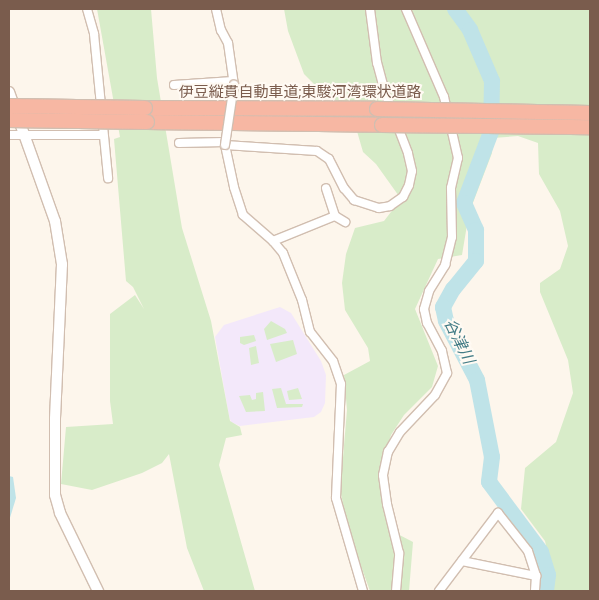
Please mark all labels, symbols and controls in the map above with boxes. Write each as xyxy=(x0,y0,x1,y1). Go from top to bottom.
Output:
street label: 伊豆縦貫自動車道;東駿河湾環状道路 xyxy=(179,84,421,102)
water label: 谷津川 xyxy=(439,316,477,368)

